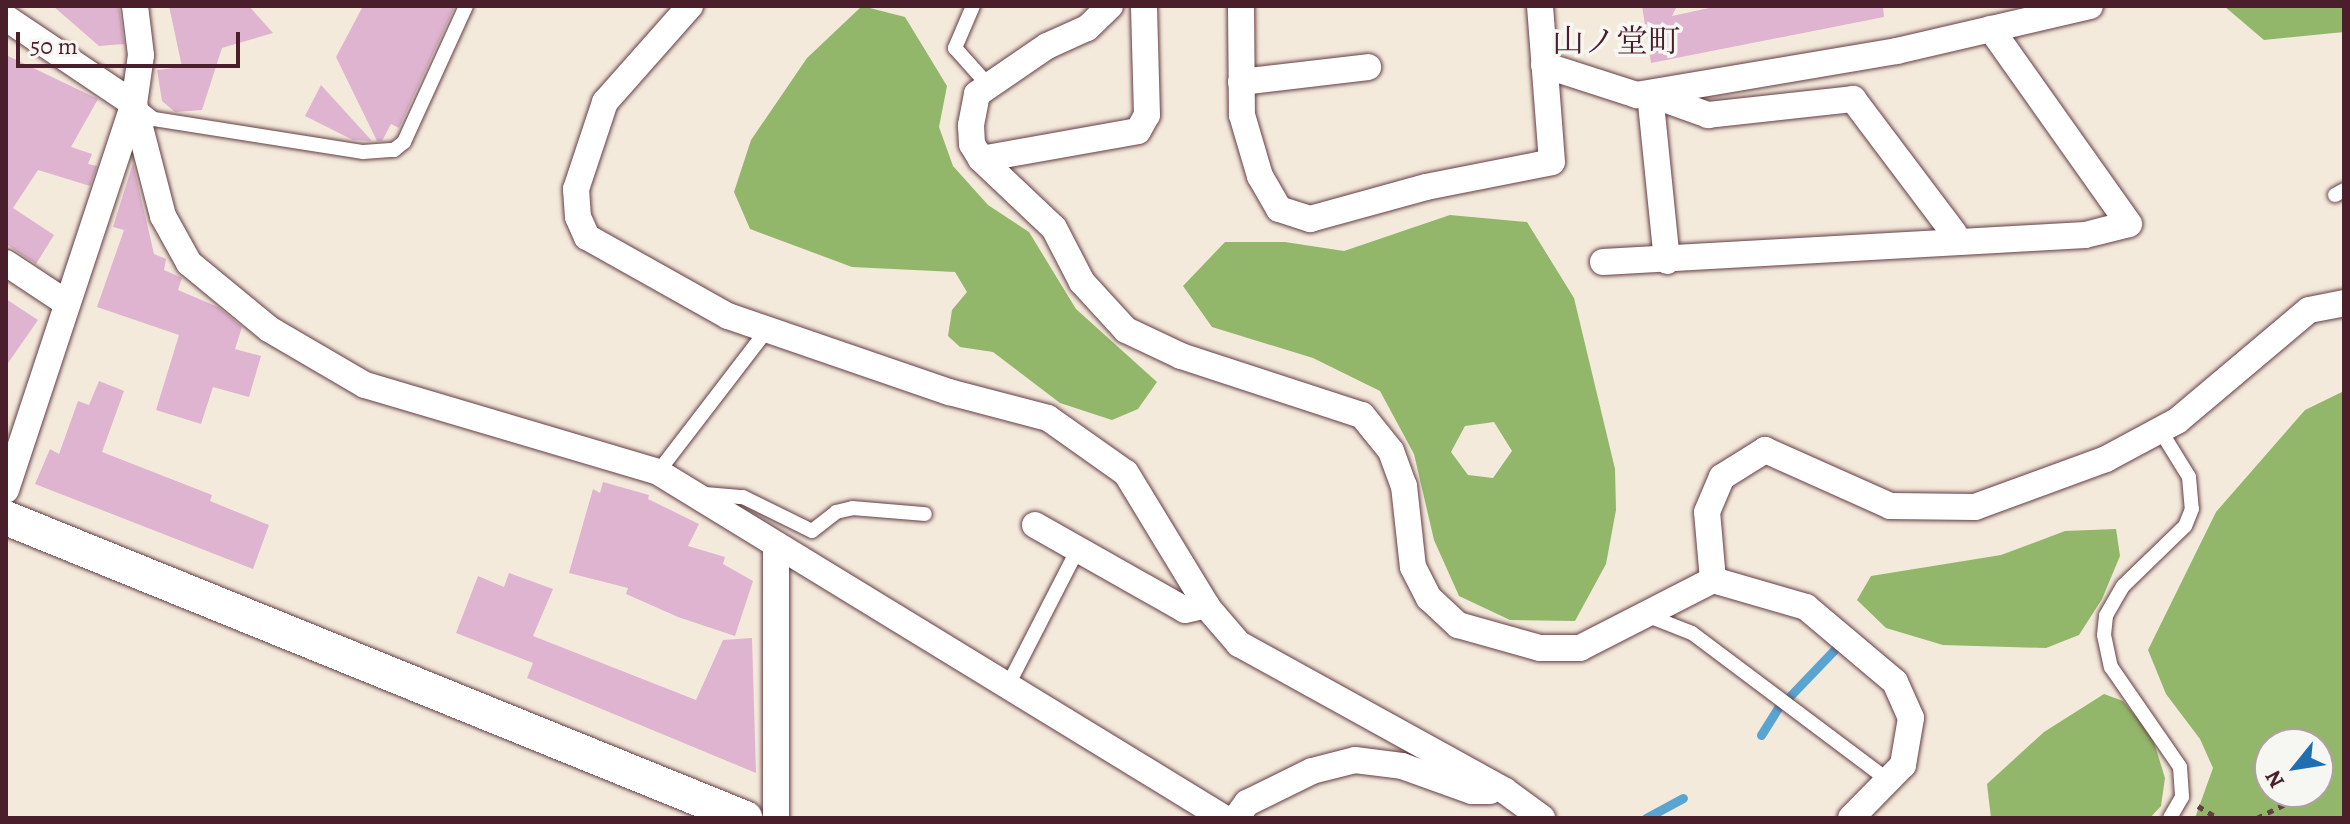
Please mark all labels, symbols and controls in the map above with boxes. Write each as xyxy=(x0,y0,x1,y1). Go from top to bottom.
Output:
scale bar xyxy=(20,16,244,66)
district label: 山ノ堂町 xyxy=(1552,22,1680,60)
text: 50 m xyxy=(30,30,78,62)
north arrow xyxy=(2254,728,2334,808)
text: N xyxy=(2258,765,2292,793)

